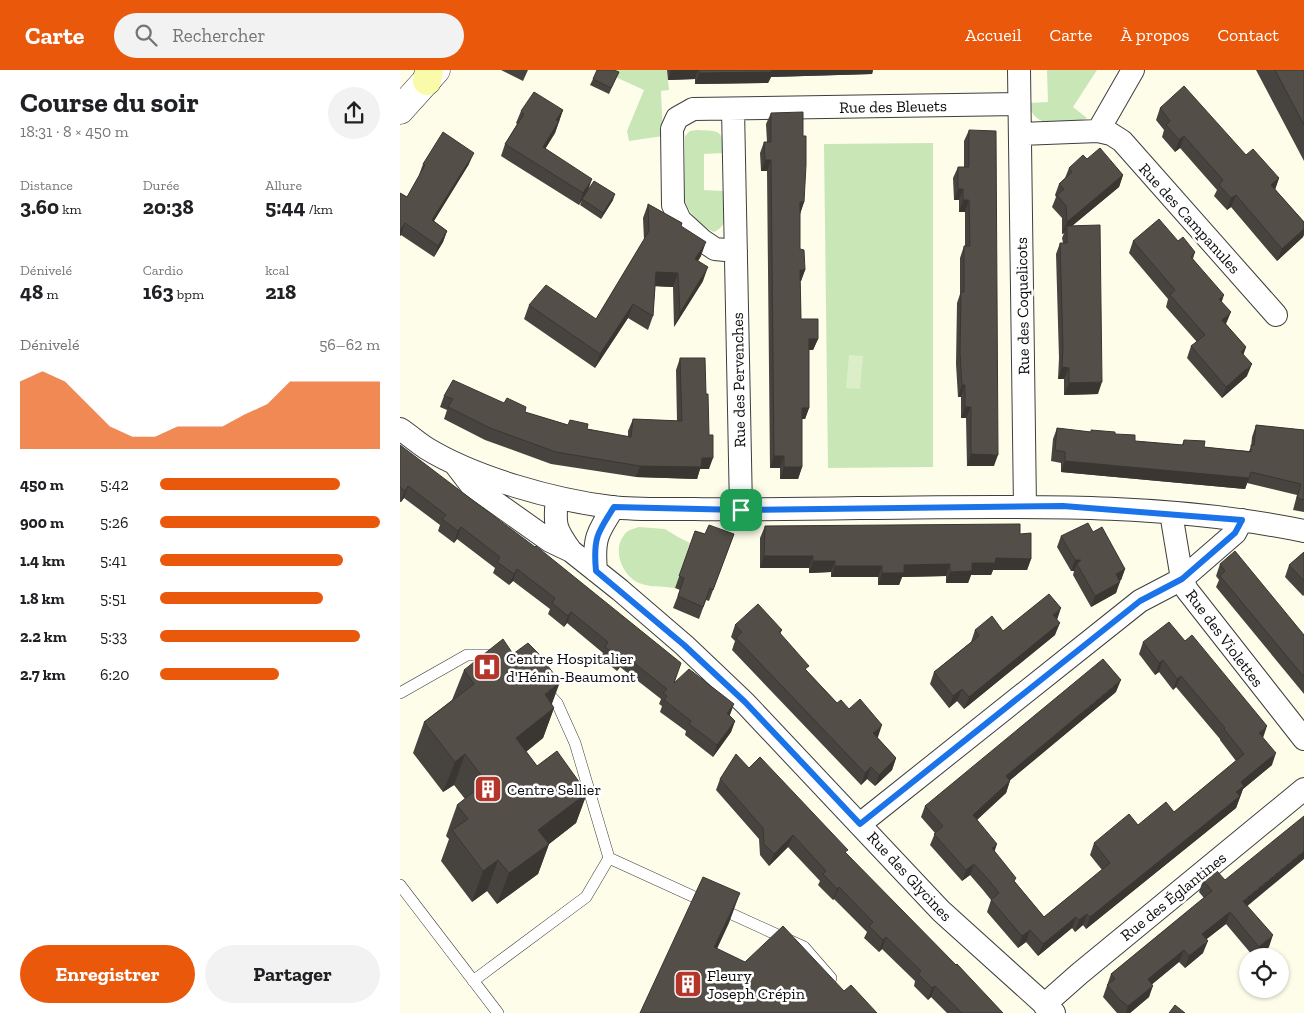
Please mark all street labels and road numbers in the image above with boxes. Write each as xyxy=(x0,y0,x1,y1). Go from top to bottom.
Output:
street label: Rue des Bleuets xyxy=(839,96,947,117)
street label: Rue des Campanules xyxy=(1135,159,1244,278)
street label: Rue des Coquelicots xyxy=(1012,237,1033,375)
street label: Rue des Pervenches xyxy=(728,312,749,448)
street label: Rue des Violettes xyxy=(1182,586,1267,691)
street label: Rue des Glycines xyxy=(863,828,956,925)
street label: Rue des Églantines xyxy=(1117,848,1230,945)

